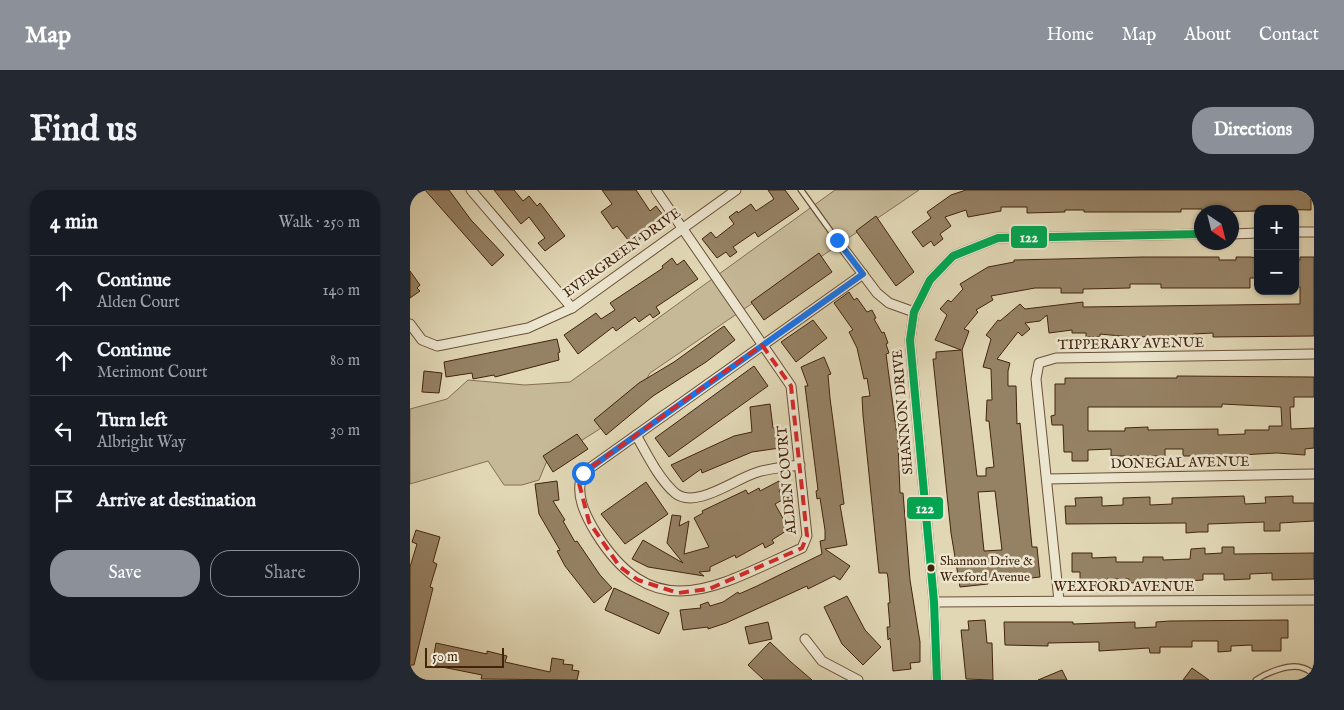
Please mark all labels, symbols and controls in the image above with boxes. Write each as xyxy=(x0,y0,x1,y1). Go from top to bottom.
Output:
text: Map xyxy=(25,20,71,51)
text: Home xyxy=(1047,24,1094,47)
text: Map xyxy=(1122,24,1156,47)
text: About xyxy=(1184,24,1231,47)
text: Contact xyxy=(1259,24,1319,47)
button: Directions xyxy=(1192,107,1314,154)
text: Find us xyxy=(30,108,137,153)
street label: EVERGREEN DRIVE xyxy=(559,204,685,302)
north arrow xyxy=(1194,205,1239,250)
map controls xyxy=(1254,205,1299,295)
button: + xyxy=(1254,205,1299,250)
text: 4 min xyxy=(50,209,98,236)
text: Walk · 250 m xyxy=(278,213,360,233)
line badge: 122 xyxy=(1010,225,1048,249)
route end xyxy=(826,229,849,252)
text: 122 xyxy=(1020,229,1039,247)
button: − xyxy=(1254,250,1299,295)
text: Continue xyxy=(97,269,171,293)
icon: ahead xyxy=(50,277,78,305)
text: 140 m xyxy=(322,281,360,301)
text: Alden Court xyxy=(97,293,180,313)
street label: TIPPERARY AVENUE xyxy=(1058,334,1205,354)
text: Continue xyxy=(97,339,171,363)
icon: ahead xyxy=(50,347,78,375)
street label: SHANNON DRIVE xyxy=(889,348,917,475)
text: 80 m xyxy=(330,351,360,371)
text: Merimont Court xyxy=(97,363,207,383)
text: Turn left xyxy=(97,409,168,433)
icon: left xyxy=(50,417,78,445)
text: 30 m xyxy=(330,421,360,441)
street label: ALDEN COURT xyxy=(773,424,801,536)
text: Albright Way xyxy=(97,433,186,453)
street label: DONEGAL AVENUE xyxy=(1110,453,1250,473)
route start xyxy=(572,462,595,485)
icon: arrive xyxy=(50,487,78,515)
text: Arrive at destination xyxy=(97,489,256,513)
line badge: 122 xyxy=(906,496,944,520)
text: 122 xyxy=(916,500,935,518)
button: Save xyxy=(50,550,200,597)
button: Share xyxy=(210,550,360,597)
place label: Shannon Drive & Wexford Avenue xyxy=(940,553,1033,586)
marker: Shannon Drive & Wexford Avenue xyxy=(926,563,936,573)
street label: WEXFORD AVENUE xyxy=(1054,578,1195,596)
scale bar xyxy=(425,645,504,668)
text: 50 m xyxy=(432,648,458,666)

